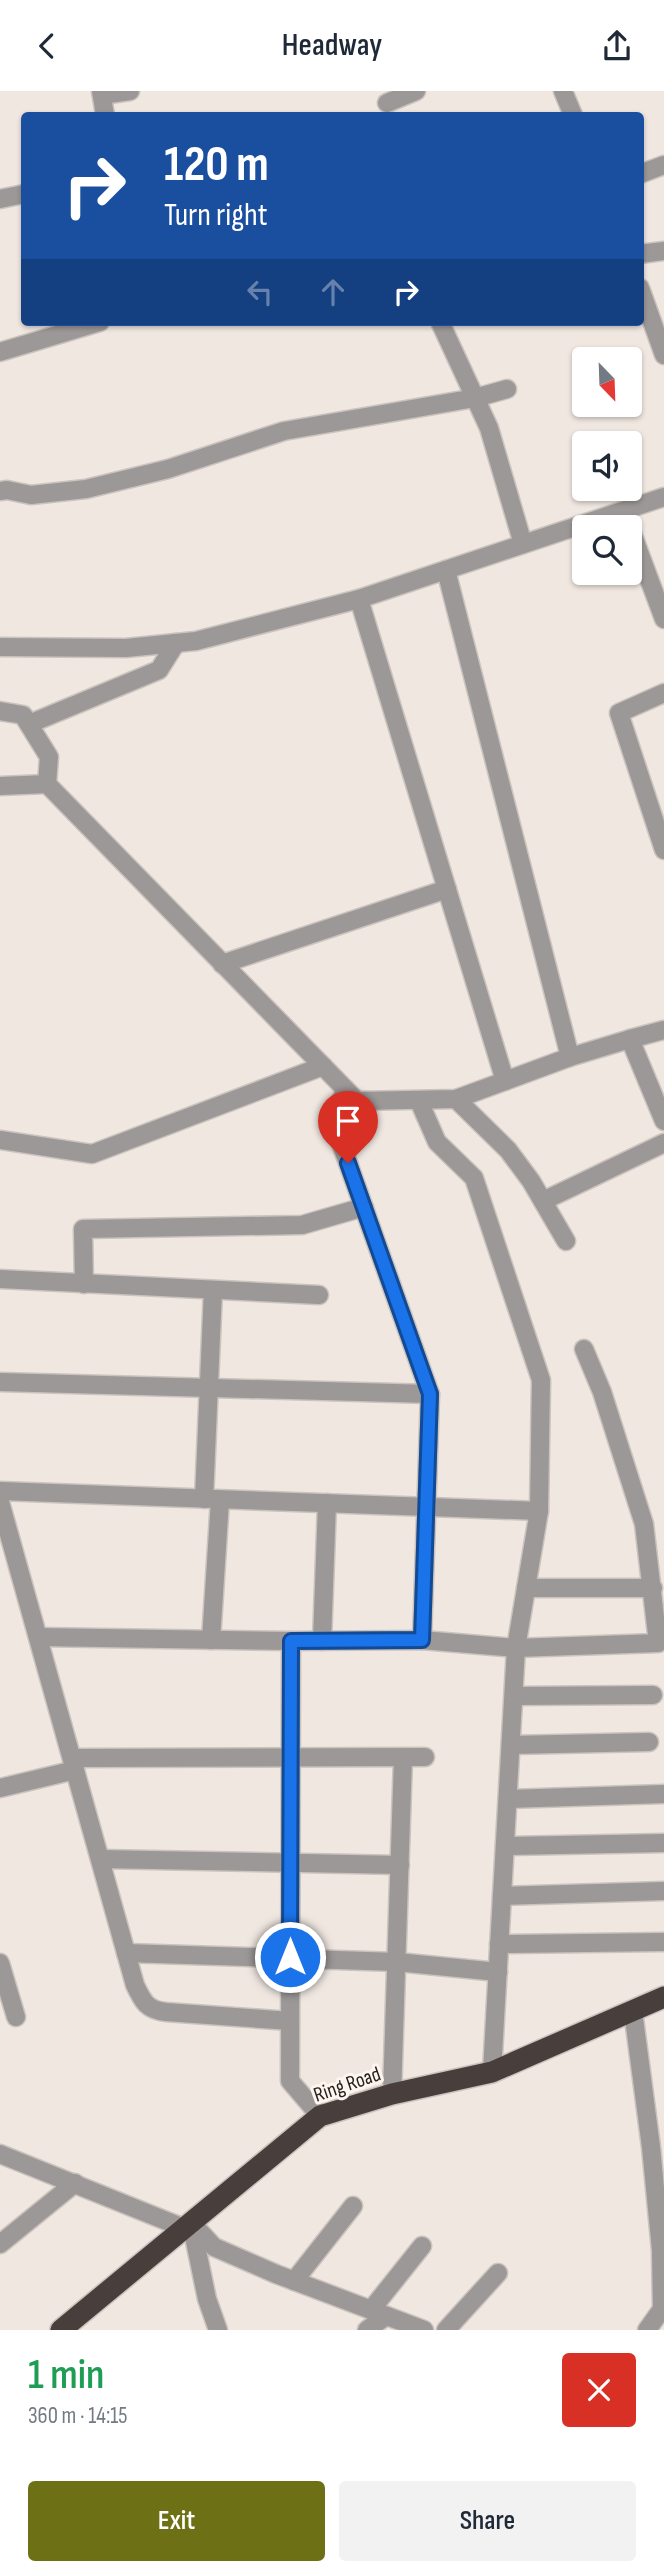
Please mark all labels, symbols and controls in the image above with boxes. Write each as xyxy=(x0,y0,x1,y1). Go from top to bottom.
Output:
text: Headway xyxy=(282,26,382,65)
icon: back xyxy=(28,27,66,65)
icon: share xyxy=(598,27,636,65)
text: 120 m xyxy=(164,136,269,195)
icon: right xyxy=(49,140,140,231)
text: Turn right xyxy=(164,196,268,235)
icon: left xyxy=(241,273,279,311)
icon: ahead xyxy=(314,273,352,311)
icon: right xyxy=(387,273,425,311)
north arrow xyxy=(572,347,642,417)
map controls xyxy=(572,347,642,585)
button: sound xyxy=(572,431,642,501)
button: search xyxy=(572,515,642,585)
pin xyxy=(318,1091,378,1163)
icon: arrive xyxy=(329,1102,367,1140)
position arrow xyxy=(253,1920,327,1994)
street label: Ring Road xyxy=(310,2061,384,2108)
text: 1 min xyxy=(28,2350,104,2401)
button: close xyxy=(562,2353,636,2427)
text: 360 m · 14:15 xyxy=(28,2402,128,2430)
button: Exit xyxy=(28,2481,325,2561)
button: Share xyxy=(339,2481,636,2561)

